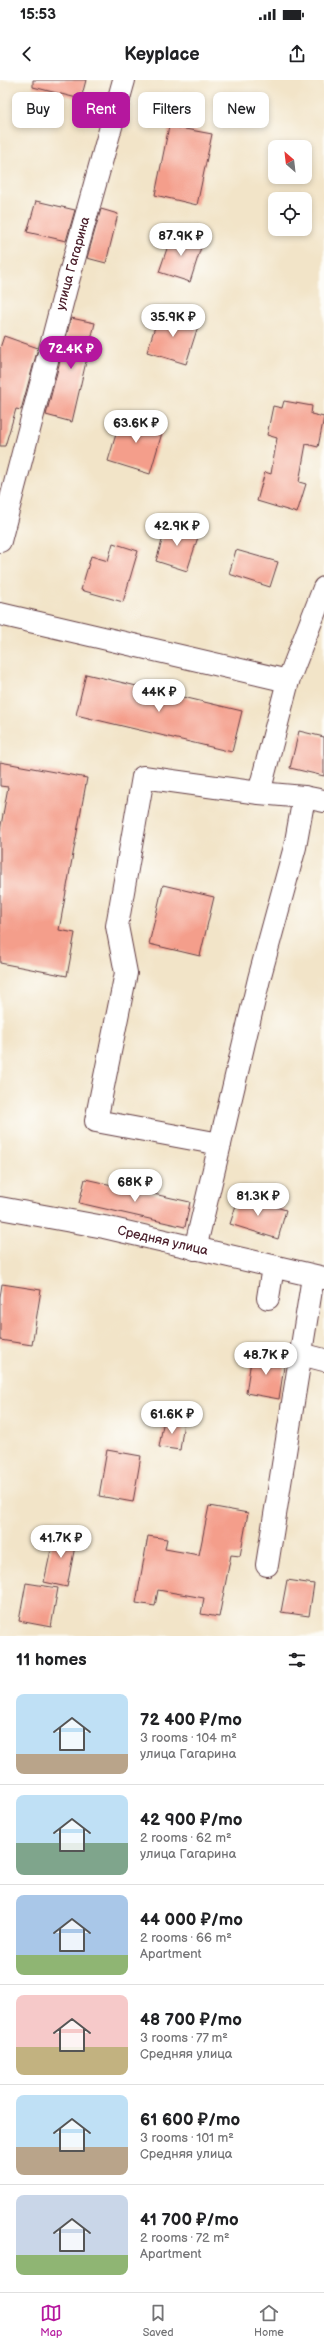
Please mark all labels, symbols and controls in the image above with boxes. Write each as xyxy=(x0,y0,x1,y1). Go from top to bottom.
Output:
text: 15:53 xyxy=(20,5,56,24)
icon: back xyxy=(16,43,38,65)
icon: share xyxy=(286,43,308,65)
text: Keyplace xyxy=(124,44,200,65)
chip: Buy xyxy=(12,92,64,128)
chip: Rent xyxy=(72,92,130,128)
chip: Filters xyxy=(138,92,205,128)
chip: New xyxy=(213,92,269,128)
north arrow xyxy=(268,140,312,184)
map controls xyxy=(268,140,312,236)
button: locate xyxy=(268,192,312,236)
street label: улица Гагарина xyxy=(53,214,94,312)
pin: 87.9K ₽ xyxy=(144,223,218,257)
text: 87.9K ₽ xyxy=(158,228,204,244)
pin: 35.9K ₽ xyxy=(136,304,210,338)
text: 35.9K ₽ xyxy=(150,309,196,325)
pin: 72.4K ₽ xyxy=(34,336,108,370)
text: 72.4K ₽ xyxy=(48,341,94,357)
pin: 63.6K ₽ xyxy=(99,410,173,444)
text: 63.6K ₽ xyxy=(113,415,159,431)
pin: 42.9K ₽ xyxy=(140,513,214,547)
text: 42.9K ₽ xyxy=(154,518,200,534)
pin: 44K ₽ xyxy=(131,679,187,713)
text: 44K ₽ xyxy=(141,684,177,700)
pin: 68K ₽ xyxy=(107,1169,163,1203)
text: 68K ₽ xyxy=(117,1174,153,1190)
pin: 81.3K ₽ xyxy=(221,1183,295,1217)
text: 81.3K ₽ xyxy=(236,1188,280,1204)
street label: Средняя улица xyxy=(116,1222,210,1259)
pin: 48.7K ₽ xyxy=(229,1342,303,1376)
text: 48.7K ₽ xyxy=(243,1347,289,1363)
pin: 61.6K ₽ xyxy=(135,1401,209,1435)
text: 61.6K ₽ xyxy=(150,1406,194,1422)
pin: 41.7K ₽ xyxy=(24,1525,98,1559)
text: 41.7K ₽ xyxy=(40,1530,82,1546)
icon: filters xyxy=(286,1649,308,1671)
text: 11 homes xyxy=(16,1650,87,1670)
icon: home xyxy=(48,1710,96,1758)
text: 72 400 ₽/mo xyxy=(140,1710,242,1730)
text: 3 rooms · 104 m² xyxy=(140,1730,237,1746)
text: улица Гагарина xyxy=(140,1746,236,1762)
text: 42 900 ₽/mo xyxy=(140,1810,243,1830)
icon: home xyxy=(48,1811,96,1859)
text: 2 rooms · 62 m² xyxy=(140,1830,232,1846)
text: улица Гагарина xyxy=(140,1846,236,1862)
text: 44 000 ₽/mo xyxy=(140,1910,243,1930)
icon: home xyxy=(48,1911,96,1959)
text: 2 rooms · 66 m² xyxy=(140,1930,232,1946)
text: Apartment xyxy=(140,1946,201,1962)
text: 48 700 ₽/mo xyxy=(140,2010,242,2030)
icon: home xyxy=(48,2011,96,2059)
text: 3 rooms · 77 m² xyxy=(140,2030,228,2046)
text: Средняя улица xyxy=(140,2046,233,2062)
text: 61 600 ₽/mo xyxy=(140,2110,240,2130)
icon: home xyxy=(48,2111,96,2159)
text: 3 rooms · 101 m² xyxy=(140,2130,234,2146)
text: Средняя улица xyxy=(140,2146,233,2162)
text: 41 700 ₽/mo xyxy=(140,2210,239,2230)
icon: home xyxy=(48,2211,96,2259)
text: 2 rooms · 72 m² xyxy=(140,2230,230,2246)
text: Apartment xyxy=(140,2246,201,2262)
tab: Map xyxy=(40,2302,62,2339)
tab: Saved xyxy=(143,2302,174,2339)
tab: Home xyxy=(254,2302,284,2339)

